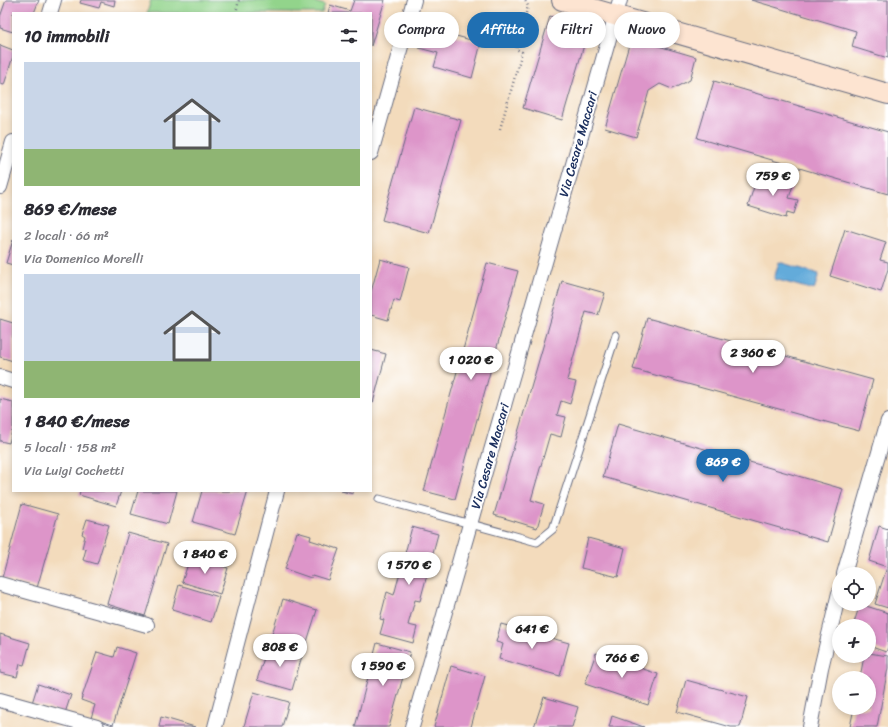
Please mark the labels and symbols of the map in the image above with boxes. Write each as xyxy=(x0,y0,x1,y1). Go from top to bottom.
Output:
street label: Via Cesare Maccari xyxy=(552,88,604,200)
pin: 759 € xyxy=(745,163,801,197)
pin: 2 360 € xyxy=(716,340,790,374)
pin: 1 020 € xyxy=(434,347,508,381)
street label: Via Cesare Maccari xyxy=(464,400,516,512)
pin: 869 € xyxy=(695,449,751,483)
pin: 1 840 € xyxy=(168,541,242,575)
pin: 1 570 € xyxy=(372,552,446,586)
pin: 641 € xyxy=(504,616,560,650)
pin: 808 € xyxy=(252,634,308,668)
pin: 766 € xyxy=(594,645,650,679)
pin: 1 590 € xyxy=(346,653,420,687)

